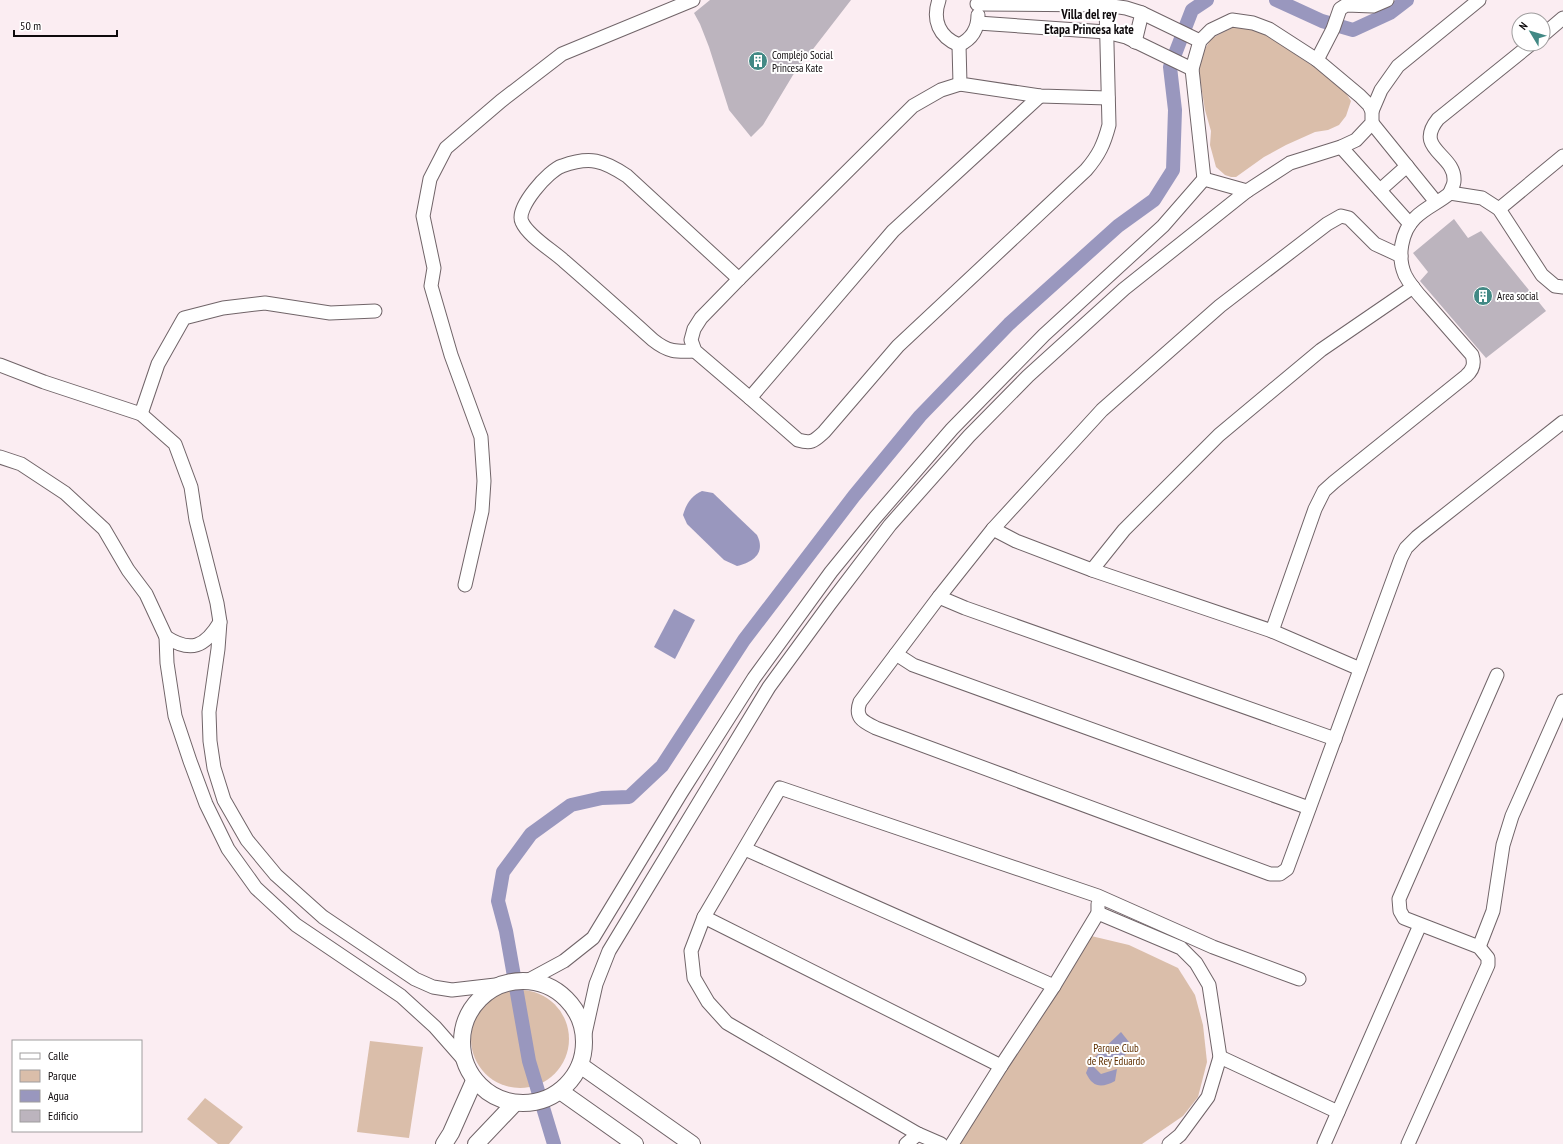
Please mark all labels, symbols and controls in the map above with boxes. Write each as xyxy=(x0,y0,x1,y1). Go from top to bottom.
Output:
district label: Villa del rey Etapa Princesa kate xyxy=(1044,6,1134,38)
scale bar xyxy=(14,12,117,38)
north arrow xyxy=(1511,12,1551,52)
text: 50 m xyxy=(20,18,41,33)
text: N xyxy=(1516,19,1530,32)
place label: Complejo Social Princesa Kate xyxy=(772,48,833,75)
building icon: Complejo Social Princesa Kate xyxy=(747,50,769,72)
building icon: Area social xyxy=(1472,285,1494,307)
place label: Area social xyxy=(1497,289,1539,303)
legend xyxy=(12,1040,142,1132)
park label: Parque Club de Rey Eduardo xyxy=(1087,1041,1145,1068)
text: Calle xyxy=(48,1048,69,1063)
text: Parque xyxy=(48,1068,77,1083)
text: Agua xyxy=(48,1088,69,1103)
text: Edificio xyxy=(48,1108,78,1123)

